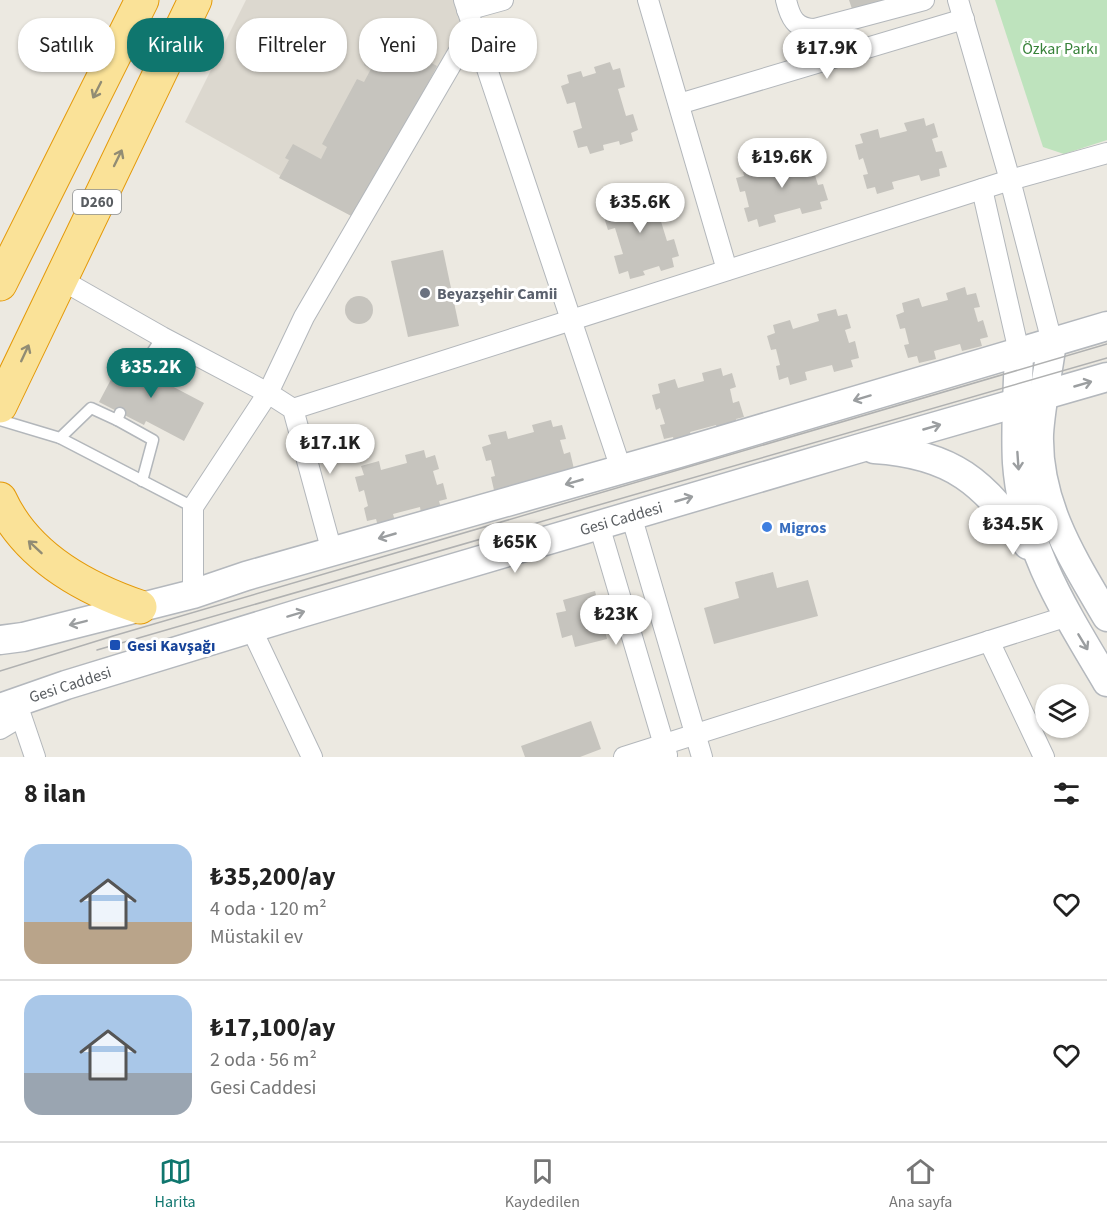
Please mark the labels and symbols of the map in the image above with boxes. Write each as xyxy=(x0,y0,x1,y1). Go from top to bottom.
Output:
pin: ₺17.9K xyxy=(778,29,876,80)
park label: Özkar Parkı xyxy=(1022,38,1098,60)
one-way arrow xyxy=(91,81,103,98)
pin: ₺19.6K xyxy=(733,138,831,189)
one-way arrow xyxy=(113,149,125,167)
pin: ₺35.6K xyxy=(591,183,689,234)
road number: D260 xyxy=(73,190,121,214)
place label: Beyazşehir Camii xyxy=(437,283,557,305)
marker: Beyazşehir Camii xyxy=(418,286,432,300)
one-way arrow xyxy=(19,344,31,362)
pin: ₺35.2K xyxy=(102,348,200,399)
one-way arrow xyxy=(1073,378,1092,389)
one-way arrow xyxy=(853,393,872,404)
one-way arrow xyxy=(922,421,941,432)
pin: ₺17.1K xyxy=(281,424,379,475)
one-way arrow xyxy=(1012,450,1023,470)
one-way arrow xyxy=(565,477,584,489)
one-way arrow xyxy=(675,493,694,504)
street label: Gesi Caddesi xyxy=(577,497,665,541)
pin: ₺34.5K xyxy=(964,505,1062,556)
place label: Migros xyxy=(779,517,826,539)
marker: Migros xyxy=(760,520,774,534)
pin: ₺65K xyxy=(479,523,551,574)
one-way arrow xyxy=(377,531,396,542)
one-way arrow xyxy=(28,540,43,555)
pin: ₺23K xyxy=(580,595,652,646)
one-way arrow xyxy=(286,608,305,619)
one-way arrow xyxy=(69,618,88,630)
one-way arrow xyxy=(1078,633,1090,650)
place label: Gesi Kavşağı xyxy=(127,635,215,657)
marker: Gesi Kavşağı xyxy=(108,638,122,652)
street label: Gesi Caddesi xyxy=(26,661,114,709)

